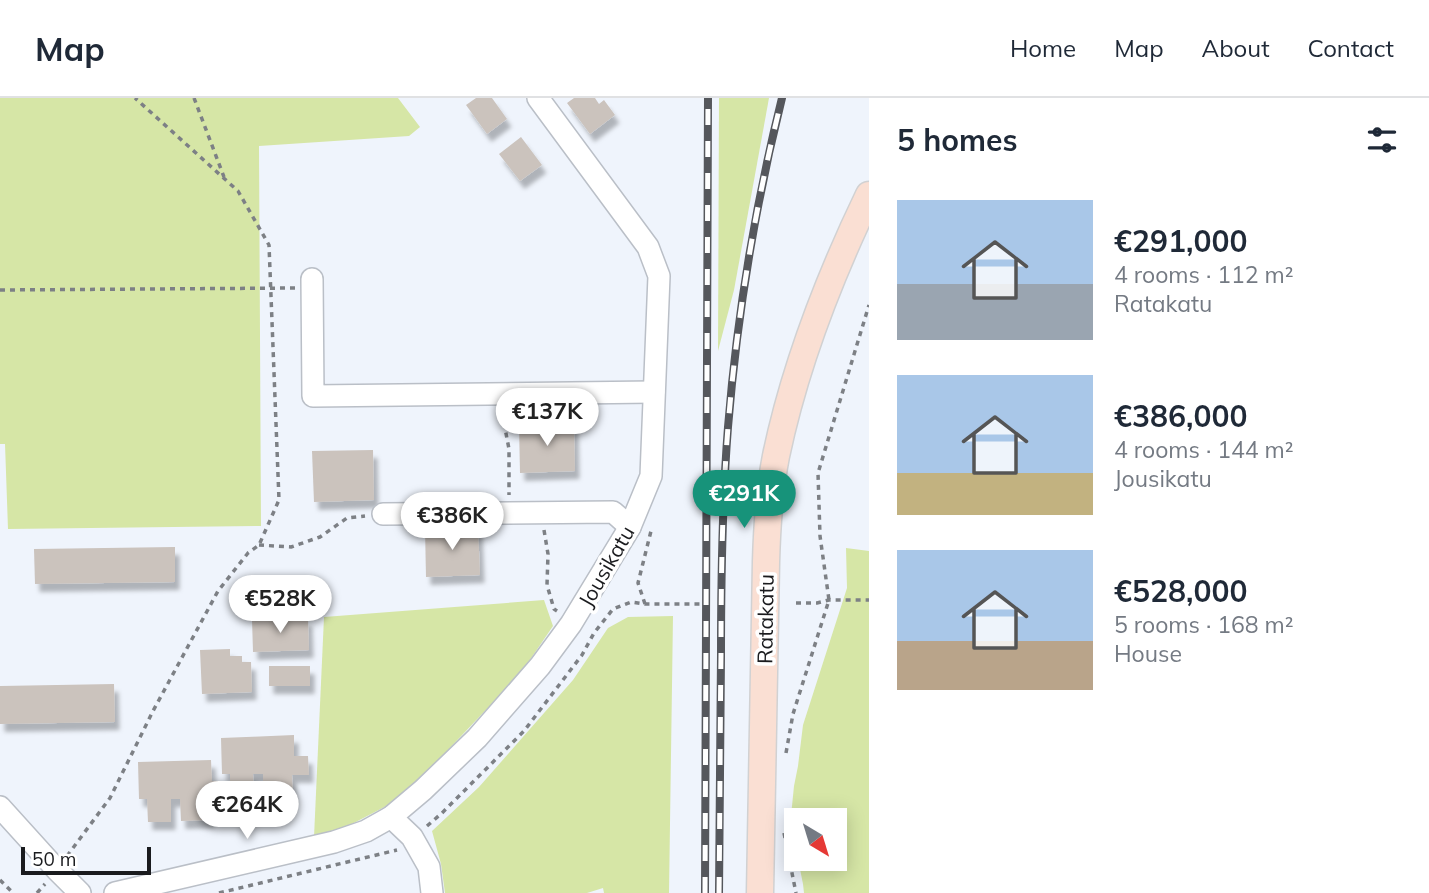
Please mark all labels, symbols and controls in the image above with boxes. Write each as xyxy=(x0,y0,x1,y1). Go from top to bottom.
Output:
text: Map xyxy=(35,28,105,69)
text: Home xyxy=(1010,33,1076,63)
text: Map xyxy=(1114,33,1164,63)
text: About xyxy=(1202,33,1270,63)
text: Contact xyxy=(1308,33,1394,63)
text: 5 homes xyxy=(897,121,1018,159)
icon: filters xyxy=(1363,121,1401,159)
text: €291,000 xyxy=(1114,222,1247,260)
icon: home xyxy=(953,228,1037,312)
text: 4 rooms · 112 m² xyxy=(1114,260,1294,289)
text: Ratakatu xyxy=(1114,289,1212,318)
pin: €137K xyxy=(498,388,596,448)
text: €137K xyxy=(512,396,582,425)
text: €386,000 xyxy=(1114,397,1247,435)
icon: home xyxy=(953,403,1037,487)
text: 4 rooms · 144 m² xyxy=(1114,435,1294,464)
text: Jousikatu xyxy=(1114,464,1212,493)
pin: €291K xyxy=(695,470,793,530)
text: €291K xyxy=(709,478,779,507)
pin: €386K xyxy=(403,492,501,552)
text: €386K xyxy=(417,500,487,529)
street label: Jousikatu xyxy=(572,521,640,611)
text: €528,000 xyxy=(1114,572,1247,610)
street label: Ratakatu xyxy=(751,574,779,664)
pin: €528K xyxy=(231,575,329,635)
icon: home xyxy=(953,578,1037,662)
text: €528K xyxy=(245,583,315,612)
text: 5 rooms · 168 m² xyxy=(1114,610,1294,639)
text: House xyxy=(1114,639,1182,668)
pin: €264K xyxy=(198,782,296,841)
text: €264K xyxy=(212,789,282,818)
north arrow xyxy=(784,808,847,872)
map controls xyxy=(784,808,847,871)
scale bar xyxy=(21,844,150,876)
text: 50 m xyxy=(32,847,76,871)

